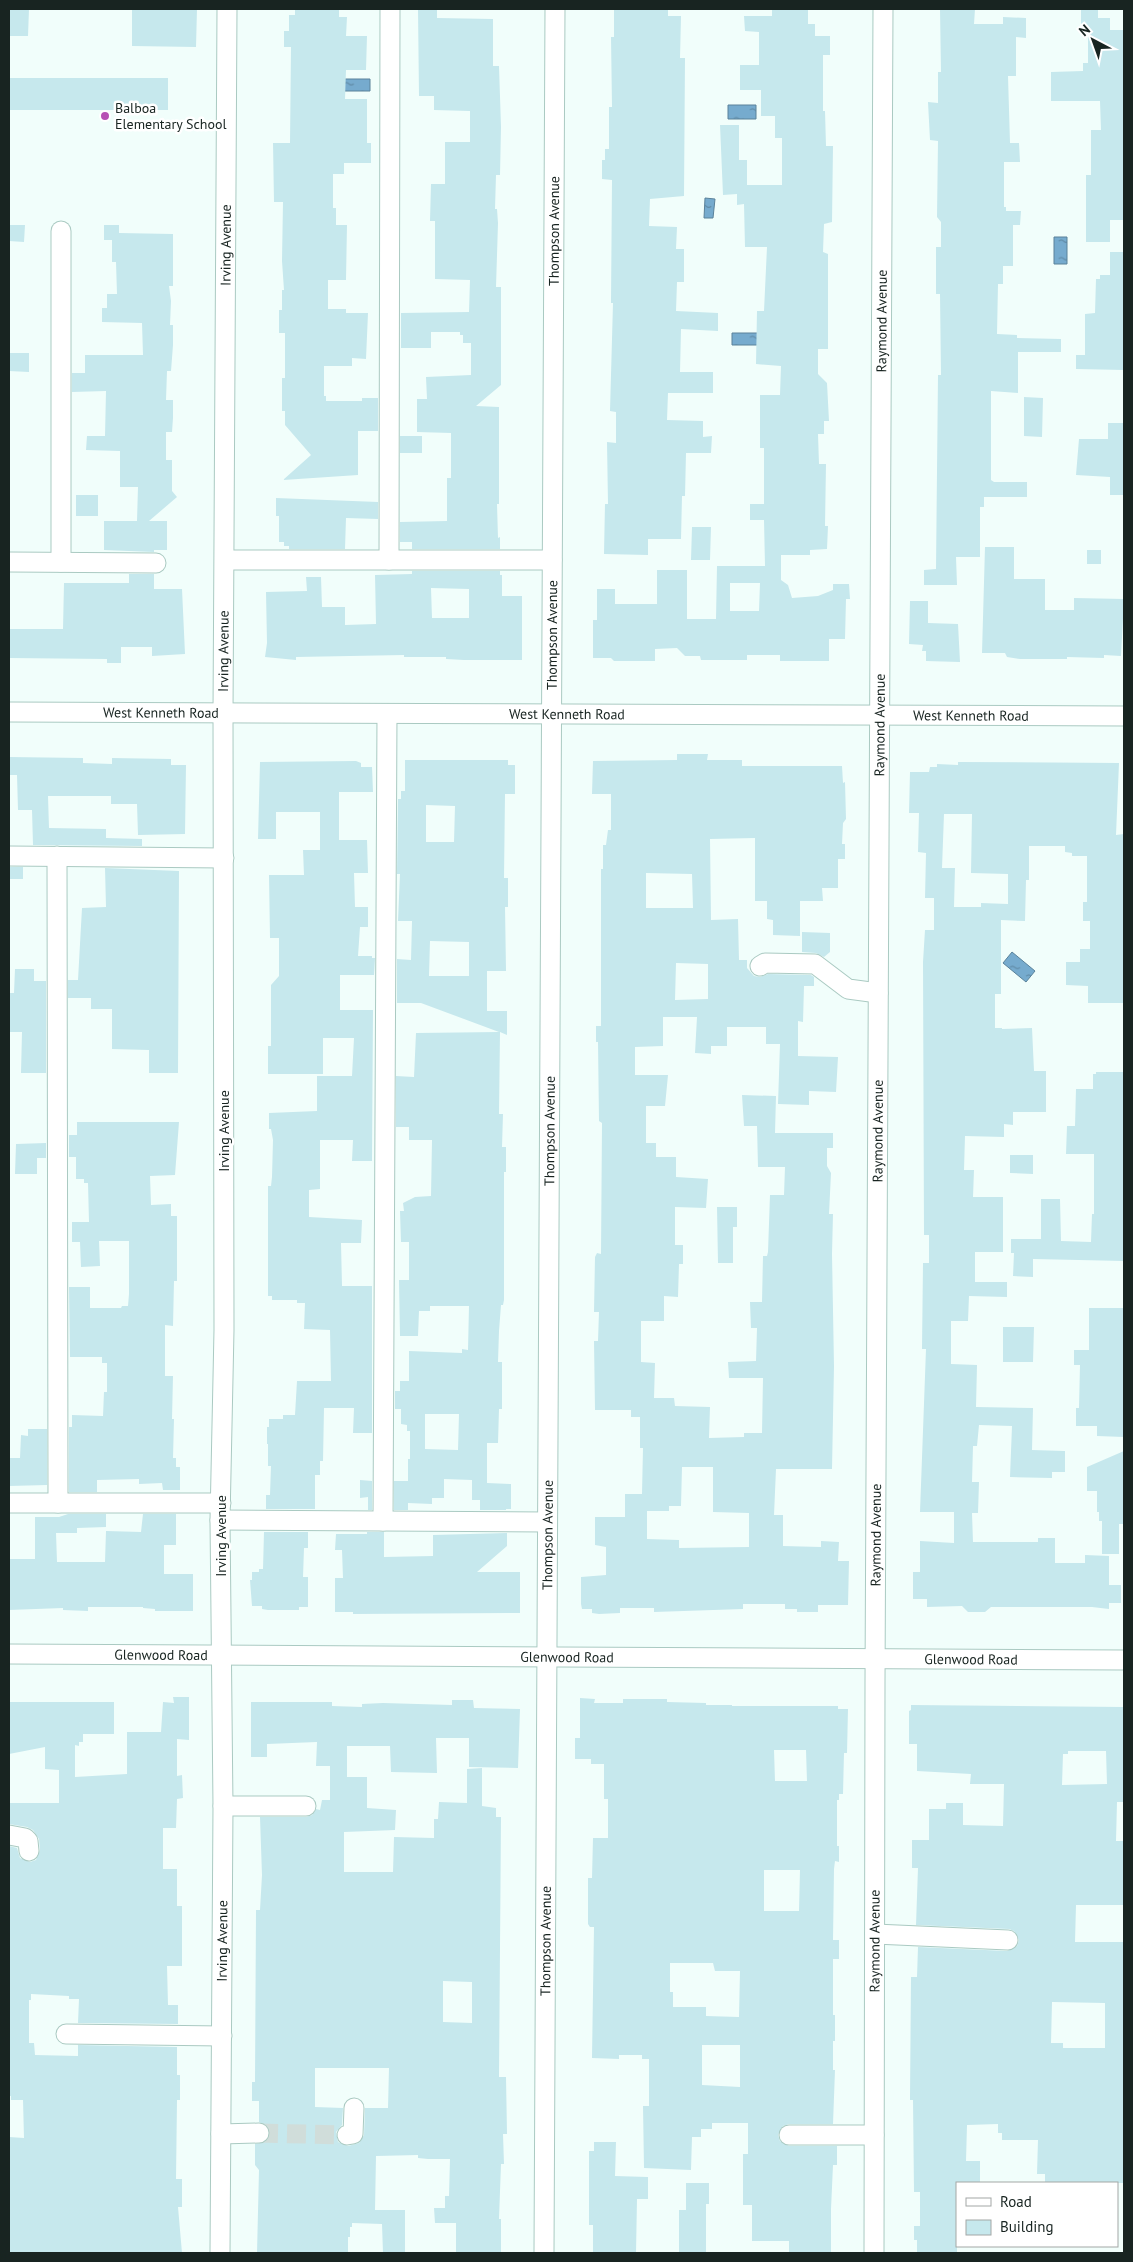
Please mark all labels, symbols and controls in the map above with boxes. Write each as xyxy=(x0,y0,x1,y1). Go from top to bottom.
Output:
north arrow xyxy=(1068,15,1118,65)
text: N xyxy=(1075,20,1094,40)
place label: Balboa Elementary School xyxy=(115,99,227,133)
marker: Balboa Elementary School xyxy=(99,110,111,122)
street label: Thompson Avenue xyxy=(545,176,563,286)
street label: Irving Avenue xyxy=(216,204,235,286)
street label: Raymond Avenue xyxy=(872,270,891,372)
street label: Thompson Avenue xyxy=(543,580,561,690)
street label: Irving Avenue xyxy=(214,610,233,692)
street label: Raymond Avenue xyxy=(870,674,889,776)
street label: West Kenneth Road xyxy=(103,703,219,722)
street label: West Kenneth Road xyxy=(509,705,625,723)
street label: West Kenneth Road xyxy=(913,706,1029,725)
street label: Thompson Avenue xyxy=(540,1076,559,1186)
street label: Raymond Avenue xyxy=(868,1080,887,1182)
street label: Irving Avenue xyxy=(215,1090,233,1172)
street label: Thompson Avenue xyxy=(538,1480,557,1590)
street label: Raymond Avenue xyxy=(866,1484,885,1586)
street label: Irving Avenue xyxy=(212,1495,230,1577)
street label: Glenwood Road xyxy=(114,1646,208,1664)
street label: Glenwood Road xyxy=(520,1648,614,1666)
street label: Glenwood Road xyxy=(924,1650,1018,1668)
street label: Thompson Avenue xyxy=(536,1886,555,1996)
street label: Raymond Avenue xyxy=(865,1890,884,1992)
street label: Irving Avenue xyxy=(213,1900,231,1982)
legend xyxy=(956,2182,1118,2247)
text: Road xyxy=(1000,2192,1032,2211)
text: Building xyxy=(1000,2217,1054,2236)

